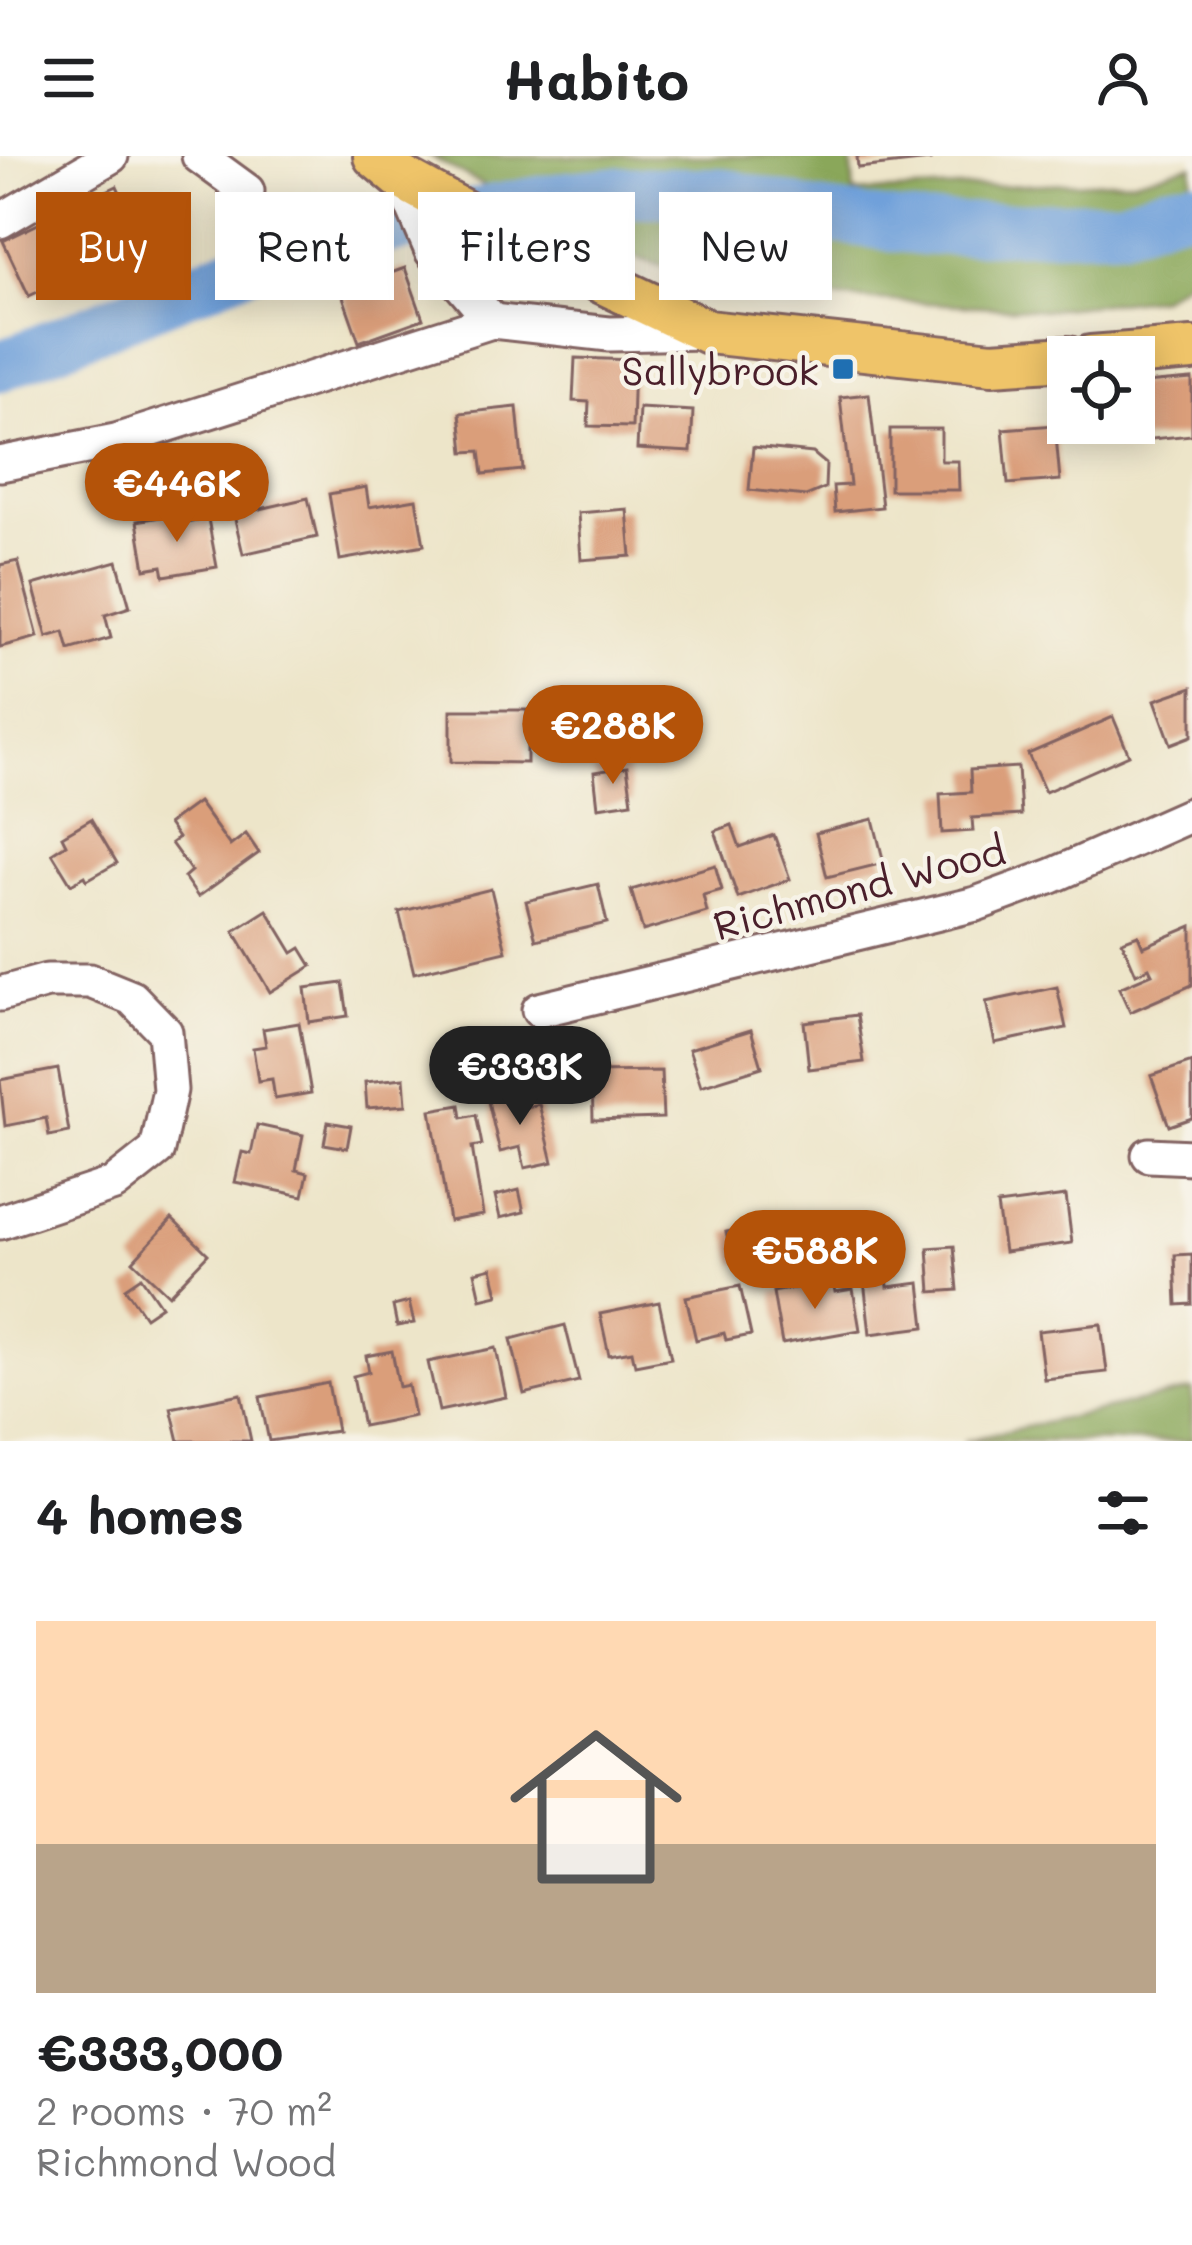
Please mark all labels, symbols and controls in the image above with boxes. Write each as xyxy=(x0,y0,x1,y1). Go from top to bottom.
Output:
text: Habito xyxy=(503,43,689,114)
icon: menu xyxy=(36,45,102,111)
icon: person xyxy=(1090,45,1156,111)
chip: Buy xyxy=(36,192,191,300)
chip: Rent xyxy=(215,192,394,300)
chip: Filters xyxy=(418,192,635,300)
chip: New xyxy=(659,192,832,300)
map controls xyxy=(1047,336,1155,444)
button: locate xyxy=(1047,336,1155,444)
place label: Sallybrook xyxy=(621,344,819,395)
marker: Sallybrook xyxy=(830,356,856,382)
pin: €446K xyxy=(93,443,261,545)
text: €446K xyxy=(112,456,242,507)
pin: €288K xyxy=(529,685,697,787)
text: €288K xyxy=(549,698,677,749)
street label: Richmond Wood xyxy=(707,824,1011,950)
pin: €333K xyxy=(436,1026,604,1128)
text: €333K xyxy=(456,1039,584,1090)
pin: €588K xyxy=(731,1210,899,1312)
text: €588K xyxy=(751,1223,879,1274)
text: 4 homes xyxy=(36,1480,244,1547)
icon: filters xyxy=(1090,1480,1156,1546)
icon: home xyxy=(488,1699,704,1915)
text: €333,000 xyxy=(36,2017,283,2084)
text: 2 rooms · 70 m² xyxy=(36,2084,332,2135)
text: Richmond Wood xyxy=(36,2135,336,2186)

